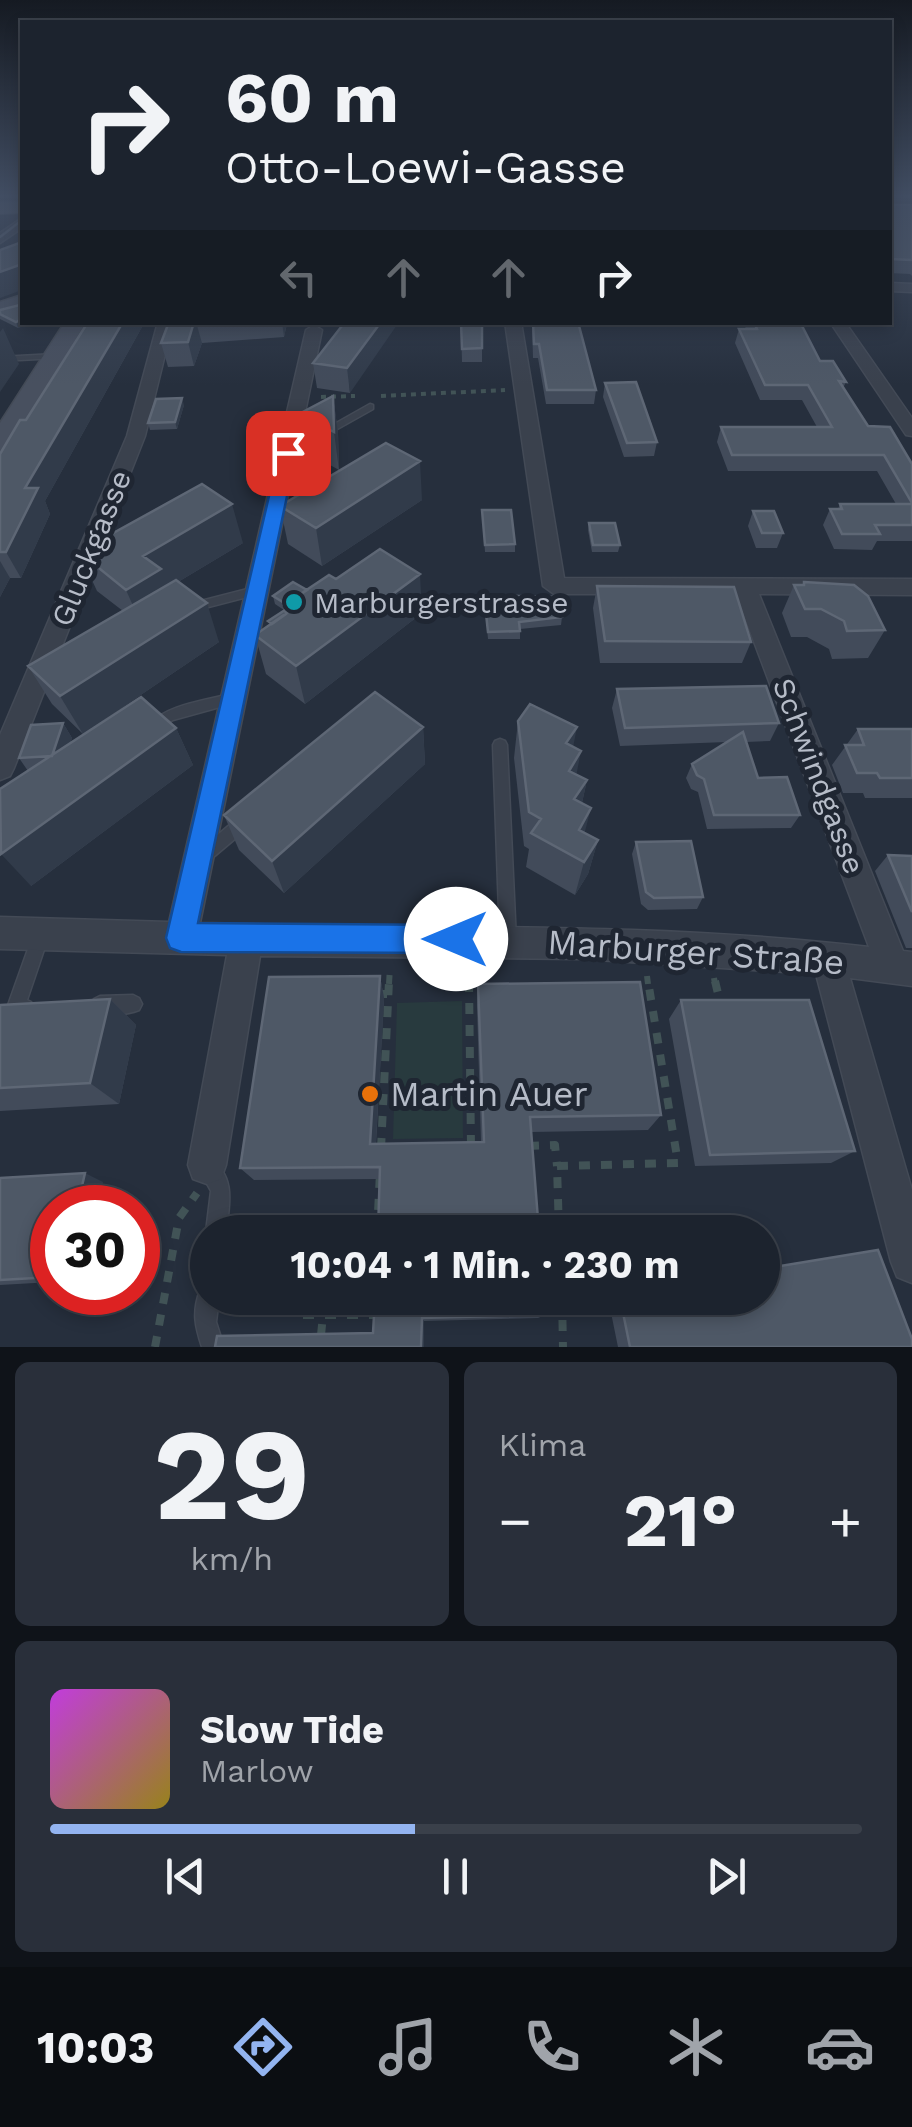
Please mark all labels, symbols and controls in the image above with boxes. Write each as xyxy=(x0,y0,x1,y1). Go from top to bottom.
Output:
text: 60 m xyxy=(225,57,399,139)
icon: right xyxy=(60,60,190,190)
text: Otto-Loewi-Gasse xyxy=(225,141,626,194)
icon: left xyxy=(271,250,326,305)
icon: ahead xyxy=(376,250,431,305)
icon: ahead xyxy=(481,250,536,305)
icon: right xyxy=(586,250,641,305)
pin xyxy=(246,411,331,496)
icon: arrive xyxy=(261,426,316,481)
street label: Gluckgasse xyxy=(44,465,138,631)
place label: Marburgerstrasse xyxy=(314,585,568,620)
marker: Marburgerstrasse xyxy=(283,591,305,613)
street label: Schwindgasse xyxy=(766,673,872,879)
position arrow xyxy=(404,887,508,991)
street label: Marburger Straße xyxy=(546,921,846,983)
place label: Martin Auer xyxy=(390,1073,588,1115)
marker: Martin Auer xyxy=(359,1083,381,1105)
speed limit sign: 30 xyxy=(30,1185,160,1315)
text: 10:04 · 1 Min. · 230 m xyxy=(290,1243,680,1287)
text: 29 xyxy=(153,1398,311,1551)
text: Klima xyxy=(499,1426,586,1464)
text: 21° xyxy=(623,1476,737,1564)
text: − xyxy=(499,1489,532,1553)
text: + xyxy=(829,1489,862,1553)
text: km/h xyxy=(191,1540,273,1578)
text: Slow Tide xyxy=(200,1708,384,1752)
text: Marlow xyxy=(200,1752,314,1790)
icon: previous xyxy=(158,1849,213,1904)
icon: pause xyxy=(428,1849,483,1904)
icon: next xyxy=(699,1849,754,1904)
icon: directions xyxy=(228,2012,298,2082)
icon: music xyxy=(373,2012,443,2082)
icon: phone xyxy=(517,2012,587,2082)
icon: climate xyxy=(661,2012,731,2082)
icon: car xyxy=(805,2012,875,2082)
text: 10:03 xyxy=(37,2021,154,2074)

